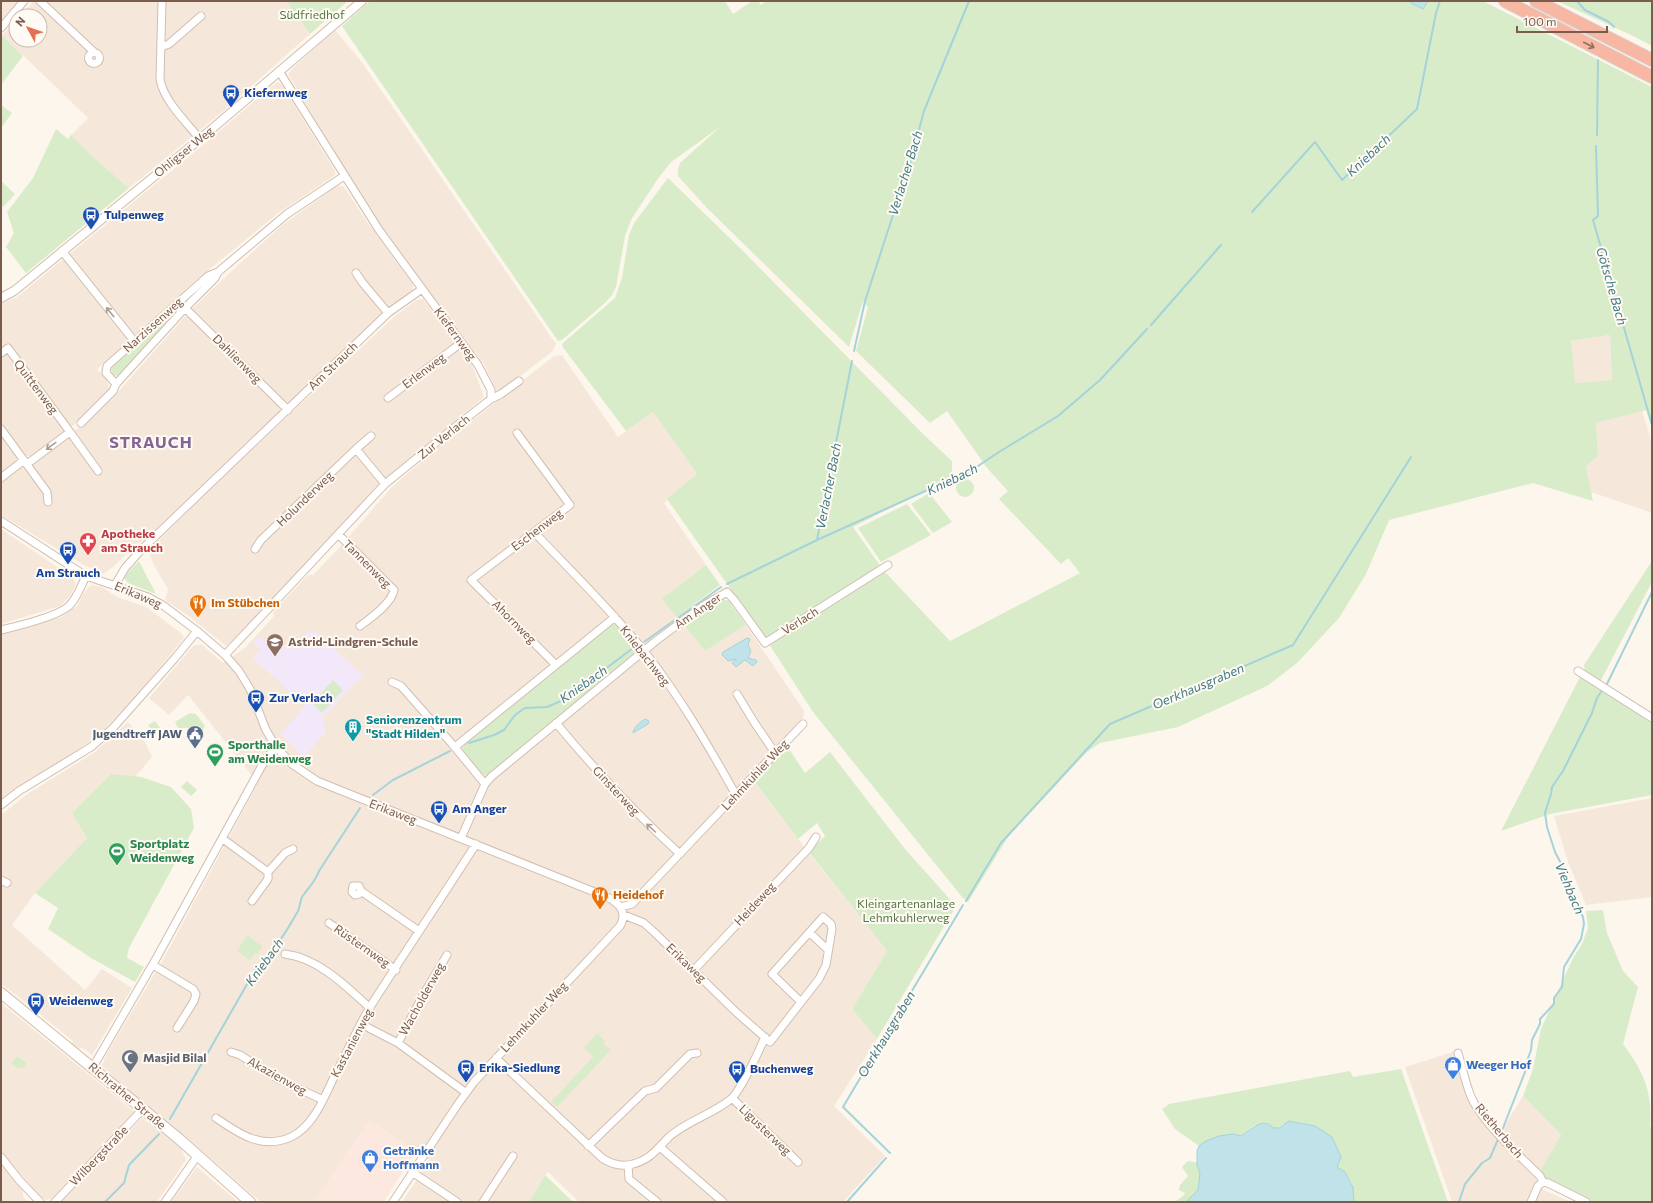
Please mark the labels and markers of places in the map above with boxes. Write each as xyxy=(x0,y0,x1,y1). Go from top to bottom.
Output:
bus stop icon: Kiefernweg xyxy=(221,83,241,108)
place label: Kiefernweg xyxy=(244,85,308,99)
bus stop icon: Tulpenweg xyxy=(81,205,101,230)
place label: Tulpenweg xyxy=(104,207,164,221)
place label: Apotheke am Strauch xyxy=(101,526,163,554)
pharmacy icon: Apotheke am Strauch xyxy=(78,531,98,556)
bus stop icon: Am Strauch xyxy=(58,540,78,565)
place label: Am Strauch xyxy=(36,565,100,579)
restaurant icon: Im Stübchen xyxy=(188,593,208,618)
place label: Im Stübchen xyxy=(211,595,280,609)
school or university icon: Astrid-Lindgren-Schule xyxy=(265,632,285,657)
place label: Astrid-Lindgren-Schule xyxy=(288,634,418,648)
bus stop icon: Zur Verlach xyxy=(246,688,266,713)
place label: Zur Verlach xyxy=(269,690,333,704)
place label: Seniorenzentrum "Stadt Hilden" xyxy=(366,712,462,740)
building icon: Seniorenzentrum "Stadt Hilden" xyxy=(343,717,363,742)
public building icon: Jugendtreff JAW xyxy=(185,724,205,749)
place label: Jugendtreff JAW xyxy=(93,726,182,741)
place label: Sporthalle am Weidenweg xyxy=(228,737,312,765)
sports icon: Sporthalle am Weidenweg xyxy=(205,742,225,767)
bus stop icon: Am Anger xyxy=(429,799,449,824)
place label: Am Anger xyxy=(452,801,507,815)
place label: Sportplatz Weidenweg xyxy=(130,836,195,864)
sports icon: Sportplatz Weidenweg xyxy=(107,841,127,866)
restaurant icon: Heidehof xyxy=(590,885,610,910)
place label: Heidehof xyxy=(613,887,664,901)
bus stop icon: Weidenweg xyxy=(26,991,46,1016)
place label: Weidenweg xyxy=(49,993,114,1007)
mosque icon: Masjid Bilal xyxy=(120,1048,140,1073)
place label: Masjid Bilal xyxy=(143,1050,207,1064)
shop icon: Weeger Hof xyxy=(1443,1055,1463,1080)
place label: Weeger Hof xyxy=(1466,1057,1532,1071)
bus stop icon: Erika-Siedlung xyxy=(456,1058,476,1083)
bus stop icon: Buchenweg xyxy=(727,1059,747,1084)
place label: Erika-Siedlung xyxy=(479,1060,561,1074)
place label: Buchenweg xyxy=(750,1061,814,1075)
place label: Getränke Hoffmann xyxy=(383,1143,439,1171)
shop icon: Getränke Hoffmann xyxy=(360,1148,380,1173)

